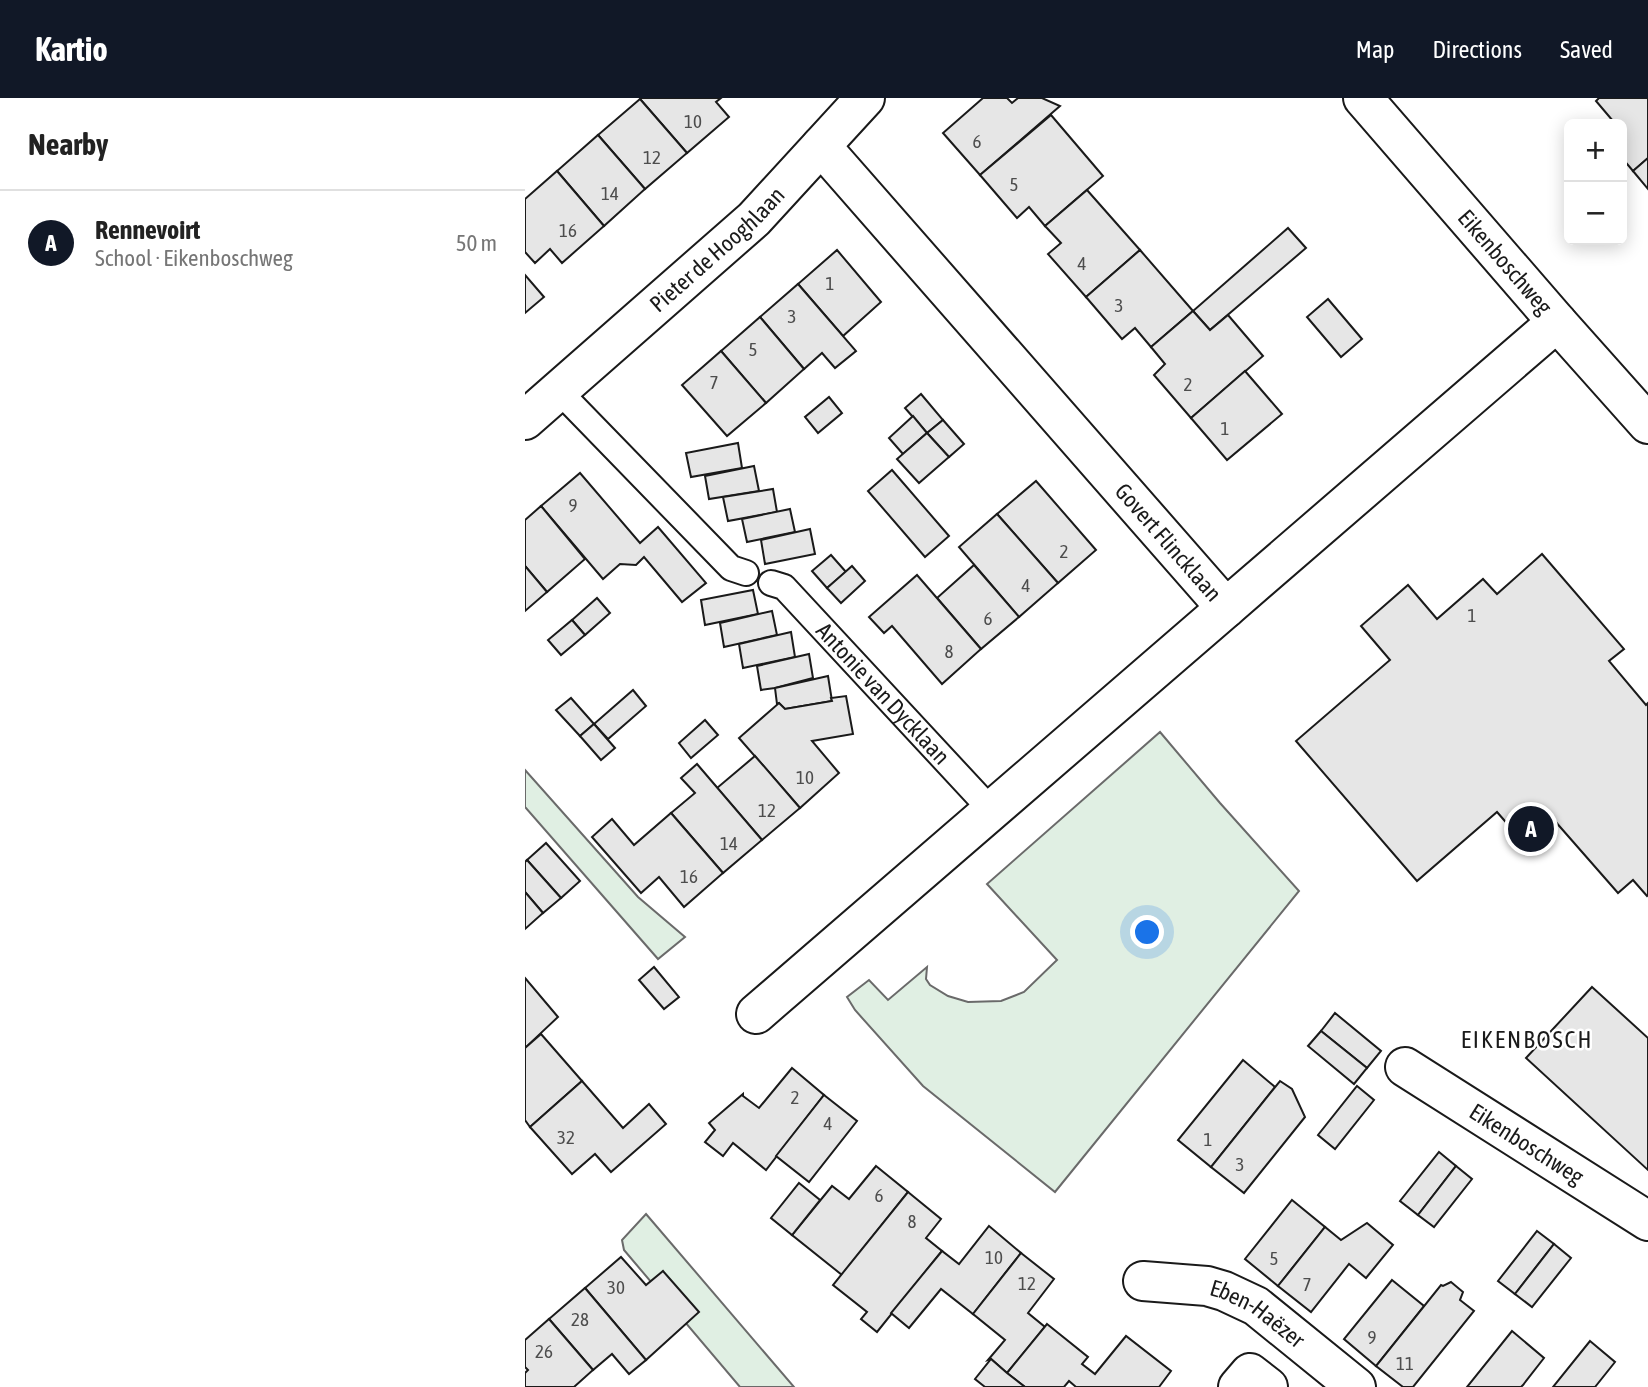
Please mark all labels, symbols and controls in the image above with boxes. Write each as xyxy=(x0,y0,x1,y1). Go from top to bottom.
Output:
text: Kartio xyxy=(35,30,108,68)
text: Map xyxy=(1356,36,1394,63)
text: Directions xyxy=(1432,36,1522,63)
text: Saved xyxy=(1560,36,1613,63)
house number: 10 xyxy=(684,110,702,132)
map controls xyxy=(1564,119,1627,245)
button: + xyxy=(1564,119,1627,182)
text: Nearby xyxy=(28,127,108,161)
house number: 6 xyxy=(973,130,982,152)
house number: 12 xyxy=(643,146,661,168)
house number: 5 xyxy=(1010,173,1018,195)
house number: 14 xyxy=(601,182,619,204)
street label: Pieter de Hooghlaan xyxy=(645,182,790,317)
button: − xyxy=(1564,182,1627,245)
street label: Eikenboschweg xyxy=(1453,204,1557,320)
text: Rennevoirt xyxy=(95,215,200,245)
house number: 16 xyxy=(559,219,577,241)
text: A xyxy=(45,230,57,256)
text: 50 m xyxy=(456,230,497,256)
text: School · Eikenboschweg xyxy=(95,245,293,271)
house number: 4 xyxy=(1078,252,1087,274)
house number: 1 xyxy=(826,272,834,294)
house number: 3 xyxy=(1115,294,1123,316)
house number: 3 xyxy=(788,305,796,327)
house number: 5 xyxy=(749,338,757,360)
house number: 7 xyxy=(710,371,718,393)
house number: 2 xyxy=(1184,373,1192,395)
house number: 1 xyxy=(1221,417,1229,439)
street label: Govert Flincklaan xyxy=(1110,478,1227,607)
house number: 9 xyxy=(569,494,578,516)
house number: 2 xyxy=(1060,540,1068,562)
house number: 4 xyxy=(1022,574,1031,596)
house number: 1 xyxy=(1468,604,1476,626)
house number: 6 xyxy=(984,607,993,629)
street label: Antonie van Dycklaan xyxy=(811,617,955,770)
house number: 8 xyxy=(945,640,954,662)
house number: 10 xyxy=(796,766,814,788)
house number: 12 xyxy=(758,799,776,821)
pin: A xyxy=(1508,803,1554,855)
house number: 14 xyxy=(720,832,738,854)
house number: 16 xyxy=(680,865,698,887)
your location xyxy=(1130,915,1164,949)
district label: EIKENBOSCH xyxy=(1461,1026,1593,1053)
house number: 2 xyxy=(791,1086,799,1108)
street label: Eikenboschweg xyxy=(1465,1098,1588,1190)
house number: 4 xyxy=(824,1112,833,1134)
house number: 32 xyxy=(557,1126,575,1148)
house number: 1 xyxy=(1204,1128,1212,1150)
house number: 3 xyxy=(1236,1153,1244,1175)
house number: 6 xyxy=(875,1184,884,1206)
house number: 8 xyxy=(908,1210,917,1232)
house number: 10 xyxy=(985,1246,1003,1268)
house number: 5 xyxy=(1270,1247,1278,1269)
house number: 12 xyxy=(1018,1272,1036,1294)
house number: 7 xyxy=(1303,1273,1311,1295)
street label: Eben-Haëzer xyxy=(1207,1275,1311,1354)
house number: 30 xyxy=(607,1276,625,1298)
house number: 28 xyxy=(571,1308,589,1330)
house number: 9 xyxy=(1368,1326,1377,1348)
house number: 26 xyxy=(535,1340,553,1362)
house number: 11 xyxy=(1396,1352,1414,1374)

